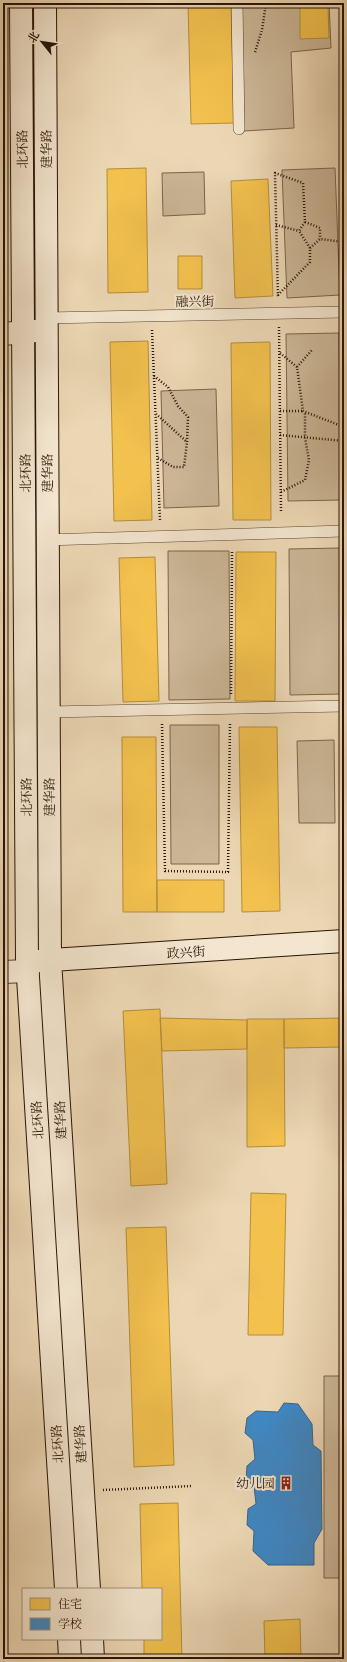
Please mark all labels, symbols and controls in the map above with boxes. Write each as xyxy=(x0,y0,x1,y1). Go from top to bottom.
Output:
north arrow xyxy=(22,22,62,62)
text: 北 xyxy=(25,29,42,45)
street label: 北环路 xyxy=(15,129,30,169)
street label: 建华路 xyxy=(39,129,54,169)
street label: 融兴街 xyxy=(175,294,215,309)
street label: 北环路 xyxy=(18,453,33,493)
street label: 建华路 xyxy=(40,453,55,493)
street label: 北环路 xyxy=(19,777,34,817)
street label: 建华路 xyxy=(42,777,57,817)
street label: 政兴街 xyxy=(166,944,206,961)
street label: 北环路 xyxy=(29,1100,46,1140)
street label: 建华路 xyxy=(52,1100,69,1140)
street label: 北环路 xyxy=(49,1424,66,1464)
street label: 建华路 xyxy=(72,1424,89,1464)
building icon: 幼儿园 xyxy=(278,1475,294,1491)
place label: 幼儿园 xyxy=(236,1476,275,1491)
legend xyxy=(22,1588,162,1640)
text: 住宅 xyxy=(58,1597,82,1611)
text: 学校 xyxy=(58,1617,82,1631)

